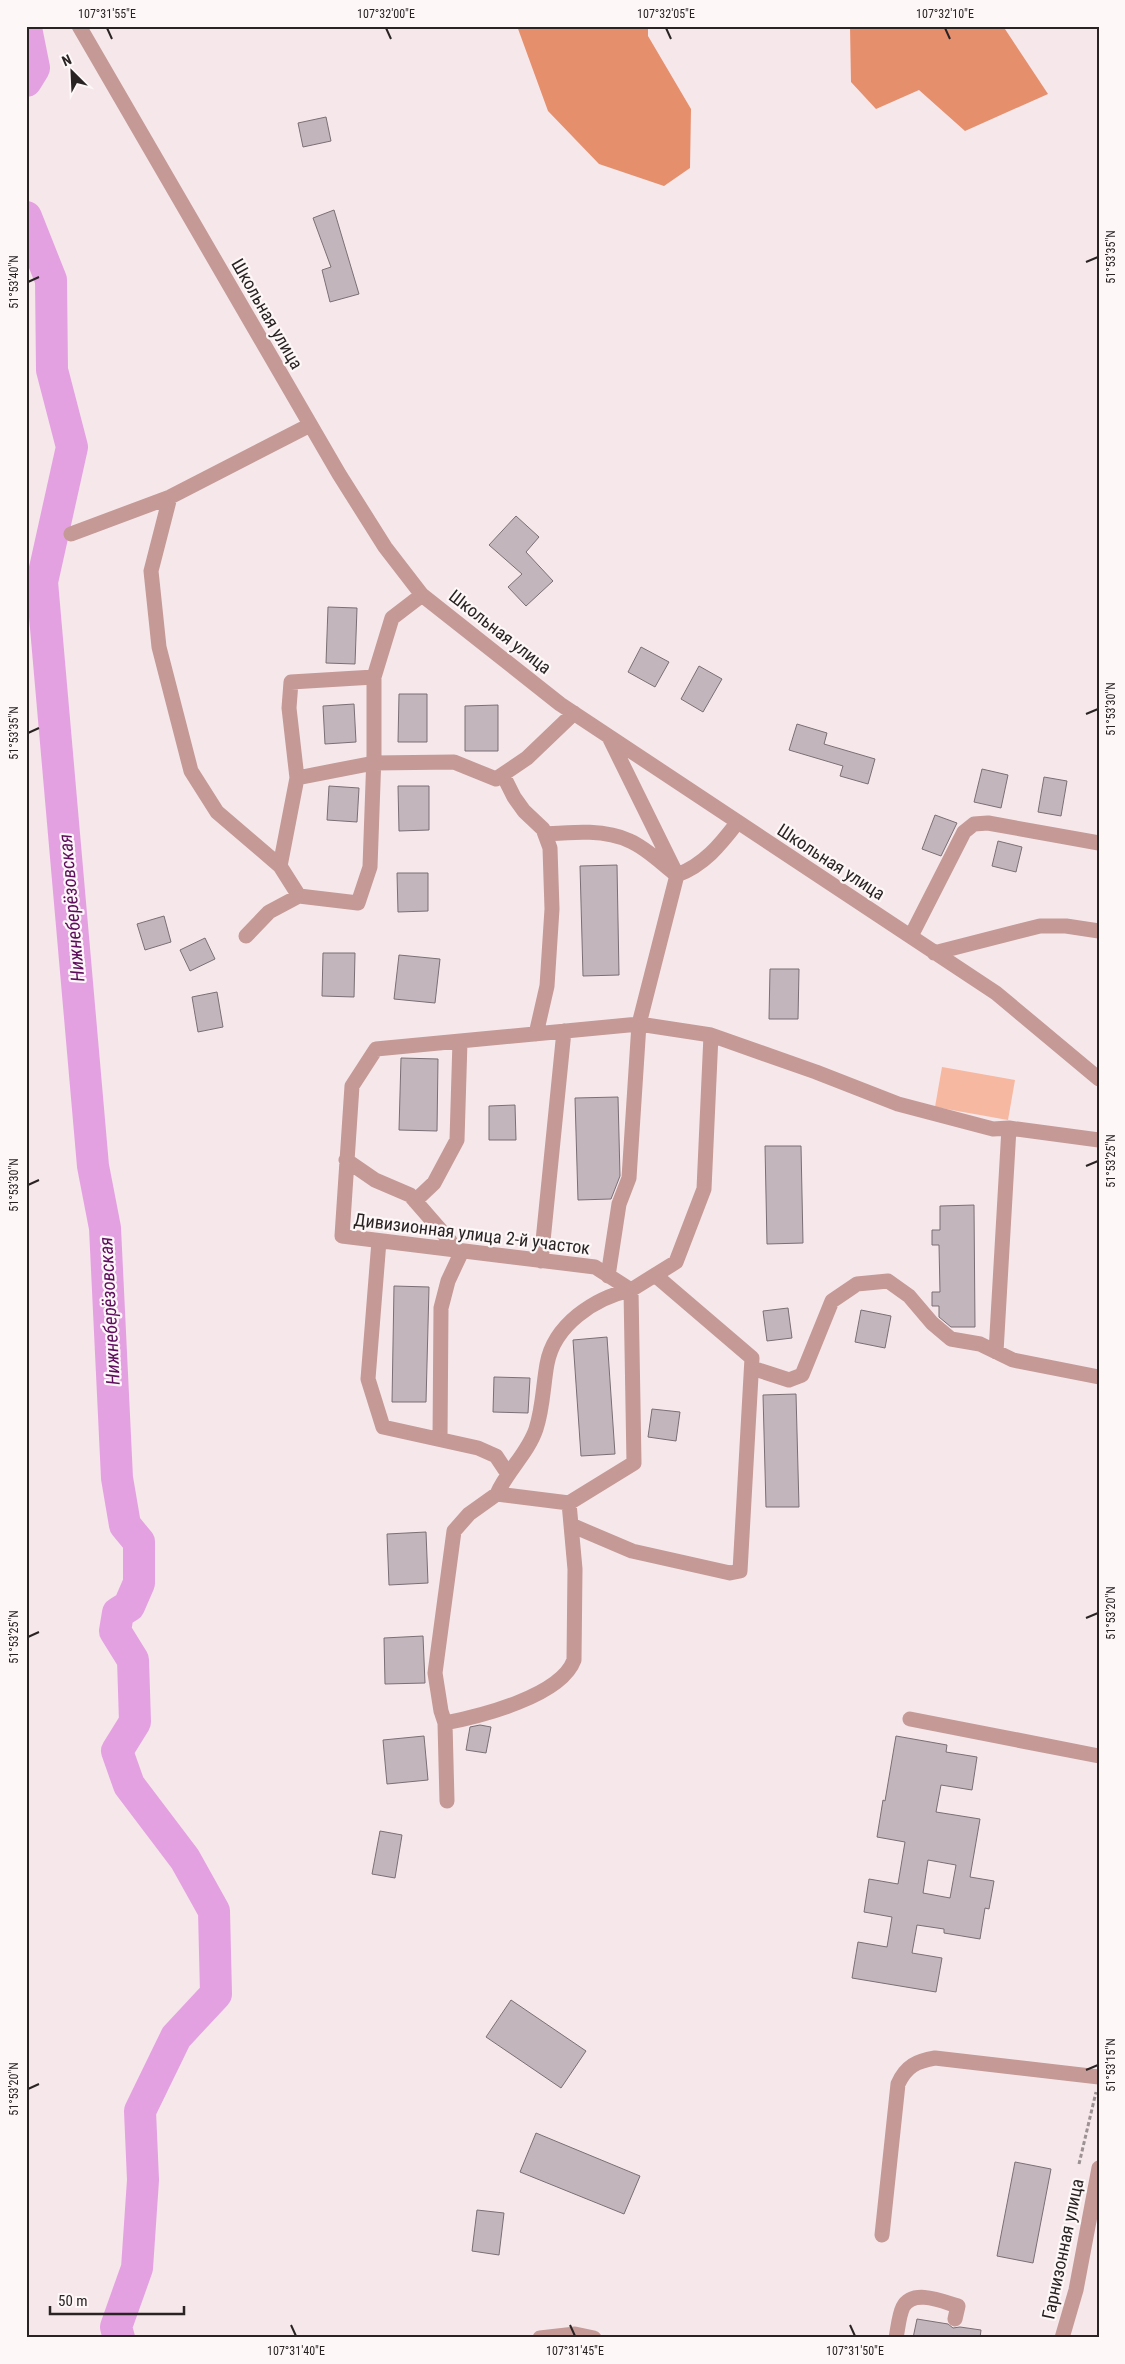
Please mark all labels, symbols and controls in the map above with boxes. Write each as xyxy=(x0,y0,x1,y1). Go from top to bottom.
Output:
text: 107°31'55"E xyxy=(78,7,136,21)
text: 107°32'00"E xyxy=(357,7,415,21)
text: 107°32'05"E xyxy=(637,7,695,21)
text: 107°32'10"E xyxy=(916,7,974,21)
north arrow xyxy=(48,48,98,98)
text: N xyxy=(60,51,74,69)
text: 51°53'35"N xyxy=(1104,230,1118,284)
text: 51°53'40"N xyxy=(7,255,21,309)
street label: Школьная улица xyxy=(227,255,308,373)
street label: Школьная улица xyxy=(445,585,556,678)
text: 51°53'30"N xyxy=(1104,682,1118,736)
text: 51°53'35"N xyxy=(7,706,21,760)
street label: Школьная улица xyxy=(774,819,889,904)
water label: Нижнеберёзовская xyxy=(54,833,89,983)
text: 51°53'25"N xyxy=(1104,1134,1118,1188)
text: 51°53'30"N xyxy=(7,1158,21,1212)
street label: Дивизионная улица 2-й участок xyxy=(353,1209,592,1258)
water label: Нижнеберёзовская xyxy=(94,1236,125,1386)
text: 51°53'20"N xyxy=(1104,1586,1118,1640)
text: 51°53'25"N xyxy=(7,1610,21,1664)
text: 51°53'15"N xyxy=(1104,2038,1118,2092)
text: 51°53'20"N xyxy=(7,2062,21,2116)
street label: Гарнизонная улица xyxy=(1037,2177,1088,2321)
scale bar xyxy=(50,2284,184,2316)
text: 50 m xyxy=(58,2292,88,2310)
text: 107°31'40"E xyxy=(267,2344,325,2358)
text: 107°31'45"E xyxy=(546,2344,604,2358)
text: 107°31'50"E xyxy=(826,2344,884,2358)

